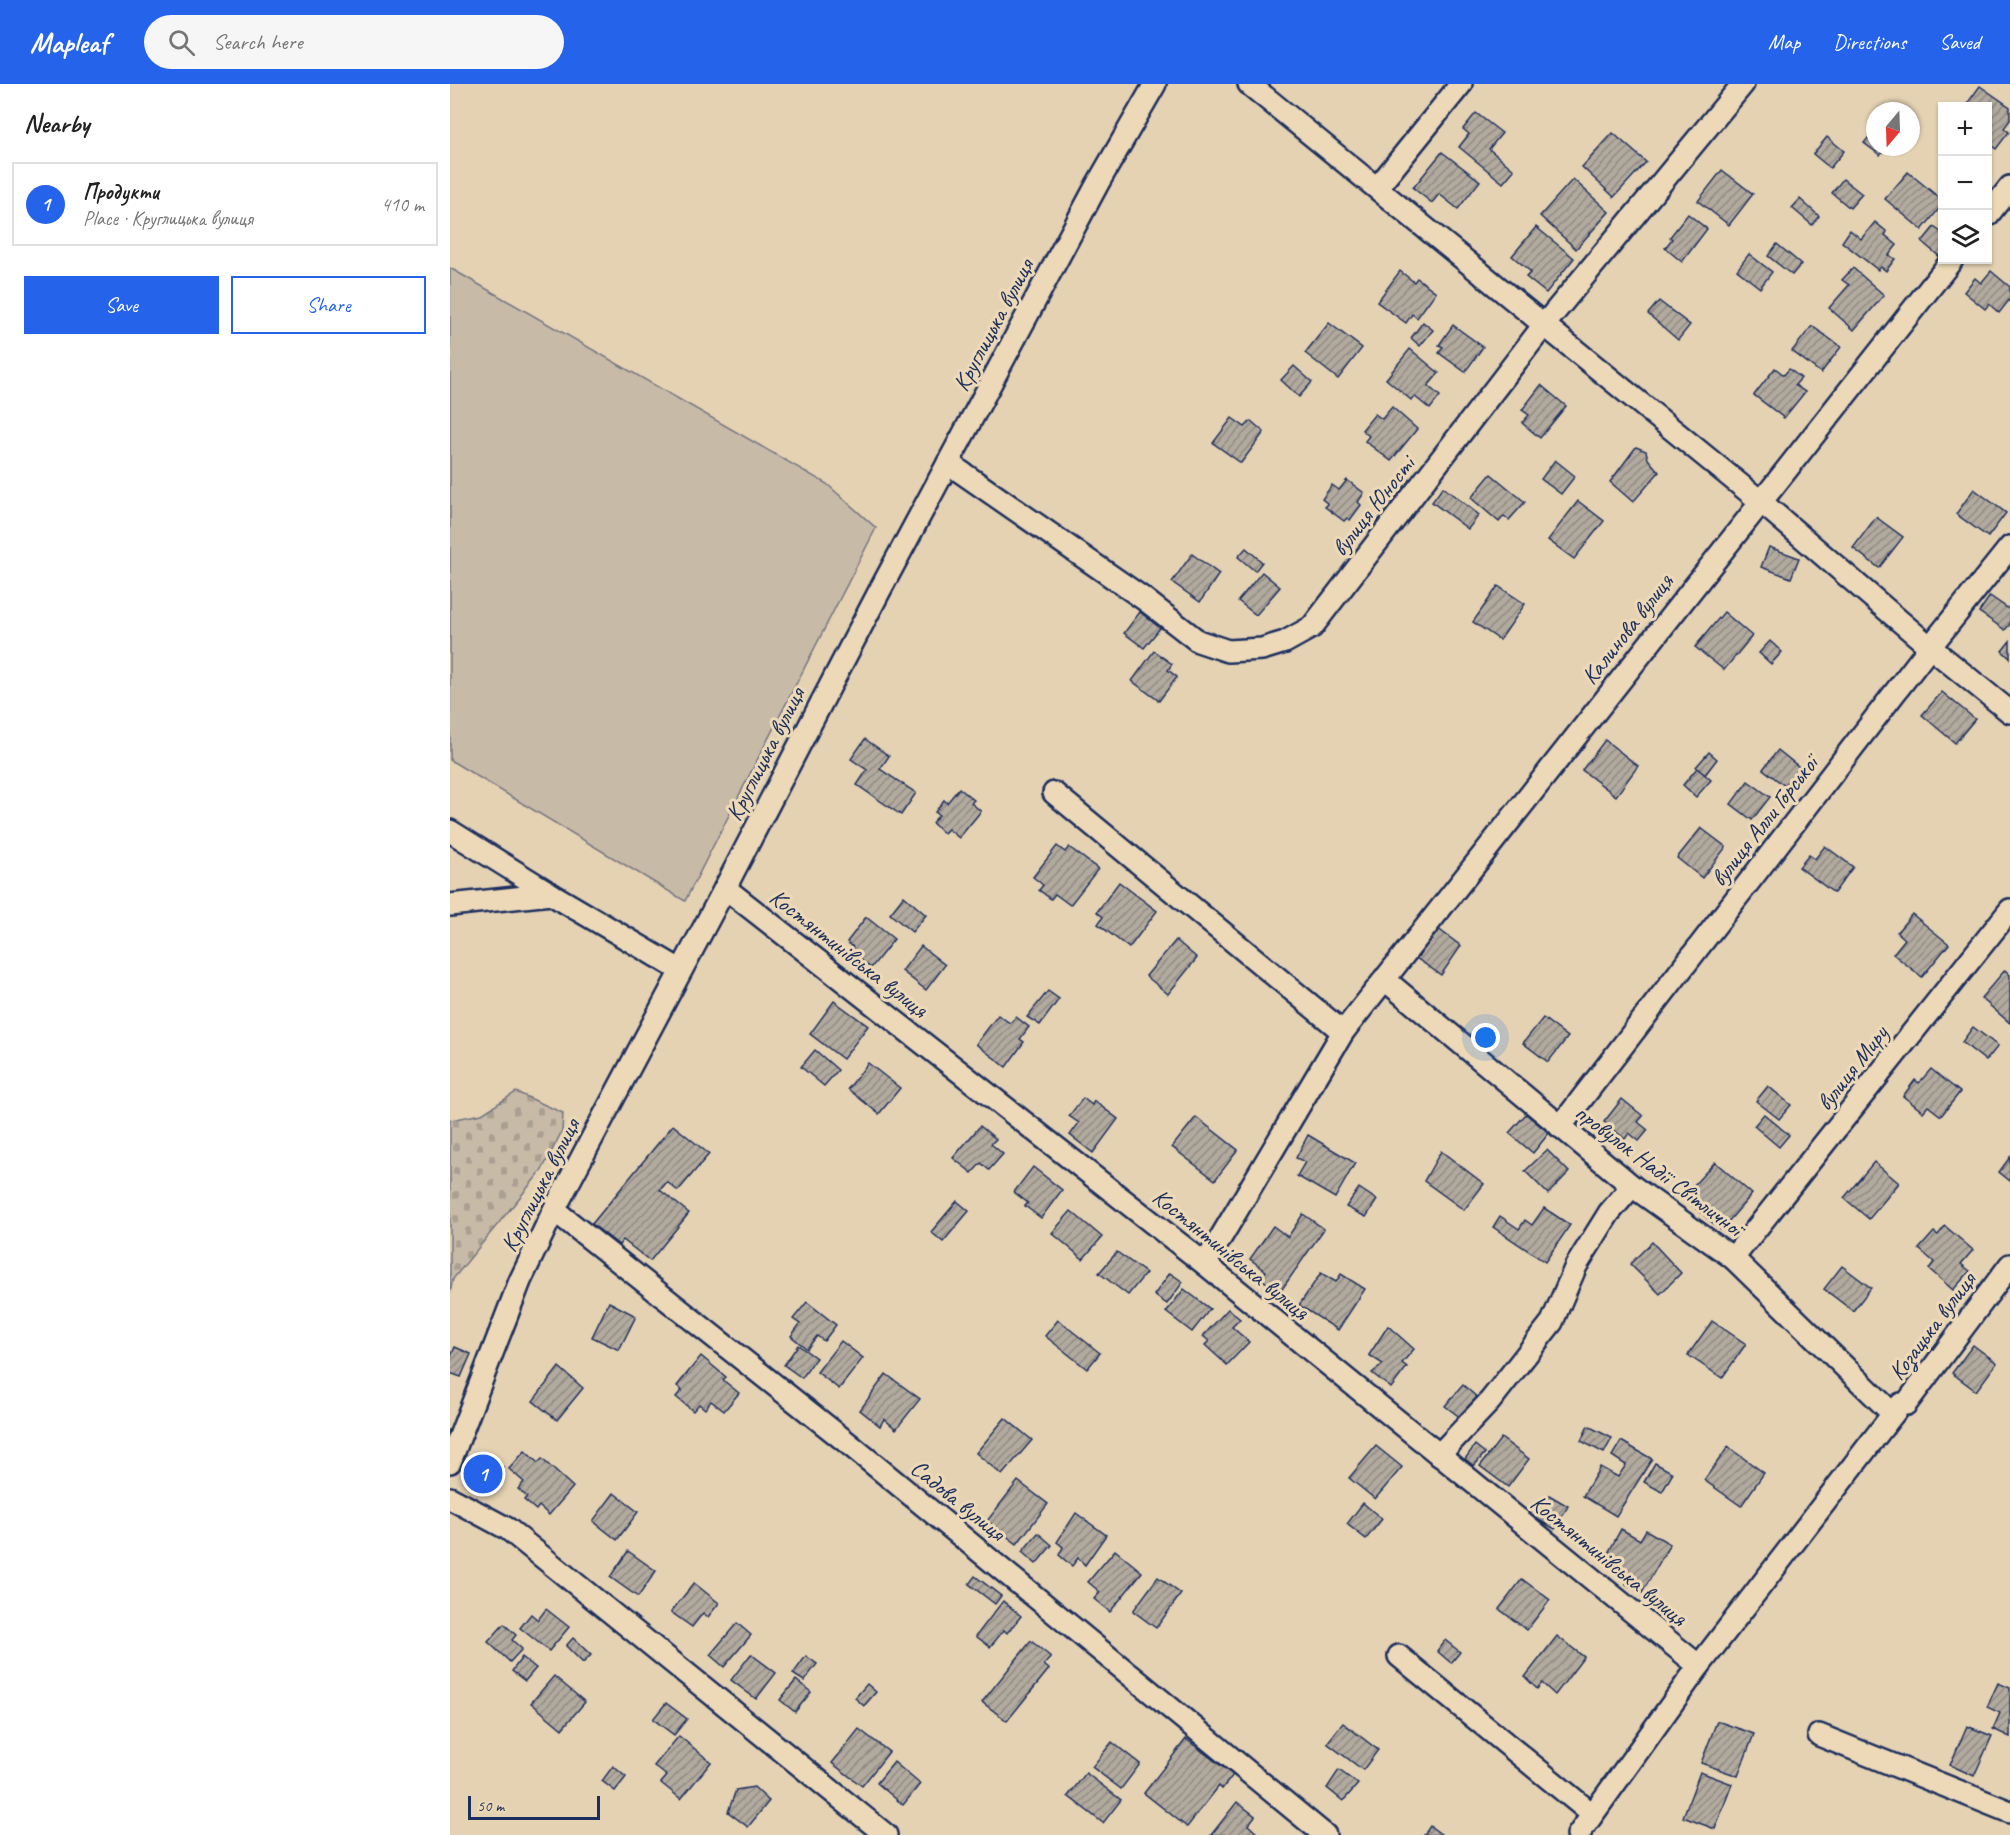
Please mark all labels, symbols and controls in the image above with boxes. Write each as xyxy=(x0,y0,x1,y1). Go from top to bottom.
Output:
search box xyxy=(144,15,564,69)
text: Mapleaf xyxy=(30,25,108,60)
icon: search xyxy=(165,26,198,59)
text: Search here xyxy=(213,28,303,56)
text: Map xyxy=(1768,29,1800,55)
text: Directions xyxy=(1833,29,1906,55)
text: Saved xyxy=(1939,29,1980,55)
north arrow xyxy=(1866,102,1920,156)
map controls xyxy=(1938,102,1992,264)
button: + xyxy=(1938,102,1992,156)
text: Nearby xyxy=(24,107,89,140)
button: − xyxy=(1938,156,1992,210)
text: Продукти xyxy=(83,178,159,206)
text: 1 xyxy=(41,192,50,217)
text: 410 m xyxy=(381,192,424,217)
text: Place · Круглицька вулиця xyxy=(83,206,253,231)
button: layers xyxy=(1938,210,1992,264)
street label: Круглицька вулиця xyxy=(946,252,1041,396)
button: Save xyxy=(24,276,219,334)
button: Share xyxy=(231,276,426,334)
street label: вулиця Юності xyxy=(1325,448,1423,562)
street label: Калинова вулиця xyxy=(1574,567,1680,690)
street label: Круглицька вулиця xyxy=(719,681,812,826)
street label: вулиця Алли Горської xyxy=(1704,746,1827,892)
street label: Костянтинівська вулиця xyxy=(764,882,935,1025)
street label: вулиця Миру xyxy=(1809,1018,1896,1117)
your location xyxy=(1471,1023,1500,1052)
street label: провулок Надії Світличної xyxy=(1569,1097,1752,1246)
street label: Круглицька вулиця xyxy=(494,1112,587,1257)
street label: Костянтинівська вулиця xyxy=(1147,1182,1316,1327)
street label: Козацька вулиця xyxy=(1882,1265,1984,1387)
pin: 1 xyxy=(464,1452,502,1496)
street label: Садова вулиця xyxy=(904,1453,1013,1548)
street label: Костянтинівська вулиця xyxy=(1525,1488,1694,1633)
scale bar xyxy=(468,1793,600,1820)
text: 50 m xyxy=(477,1796,504,1816)

